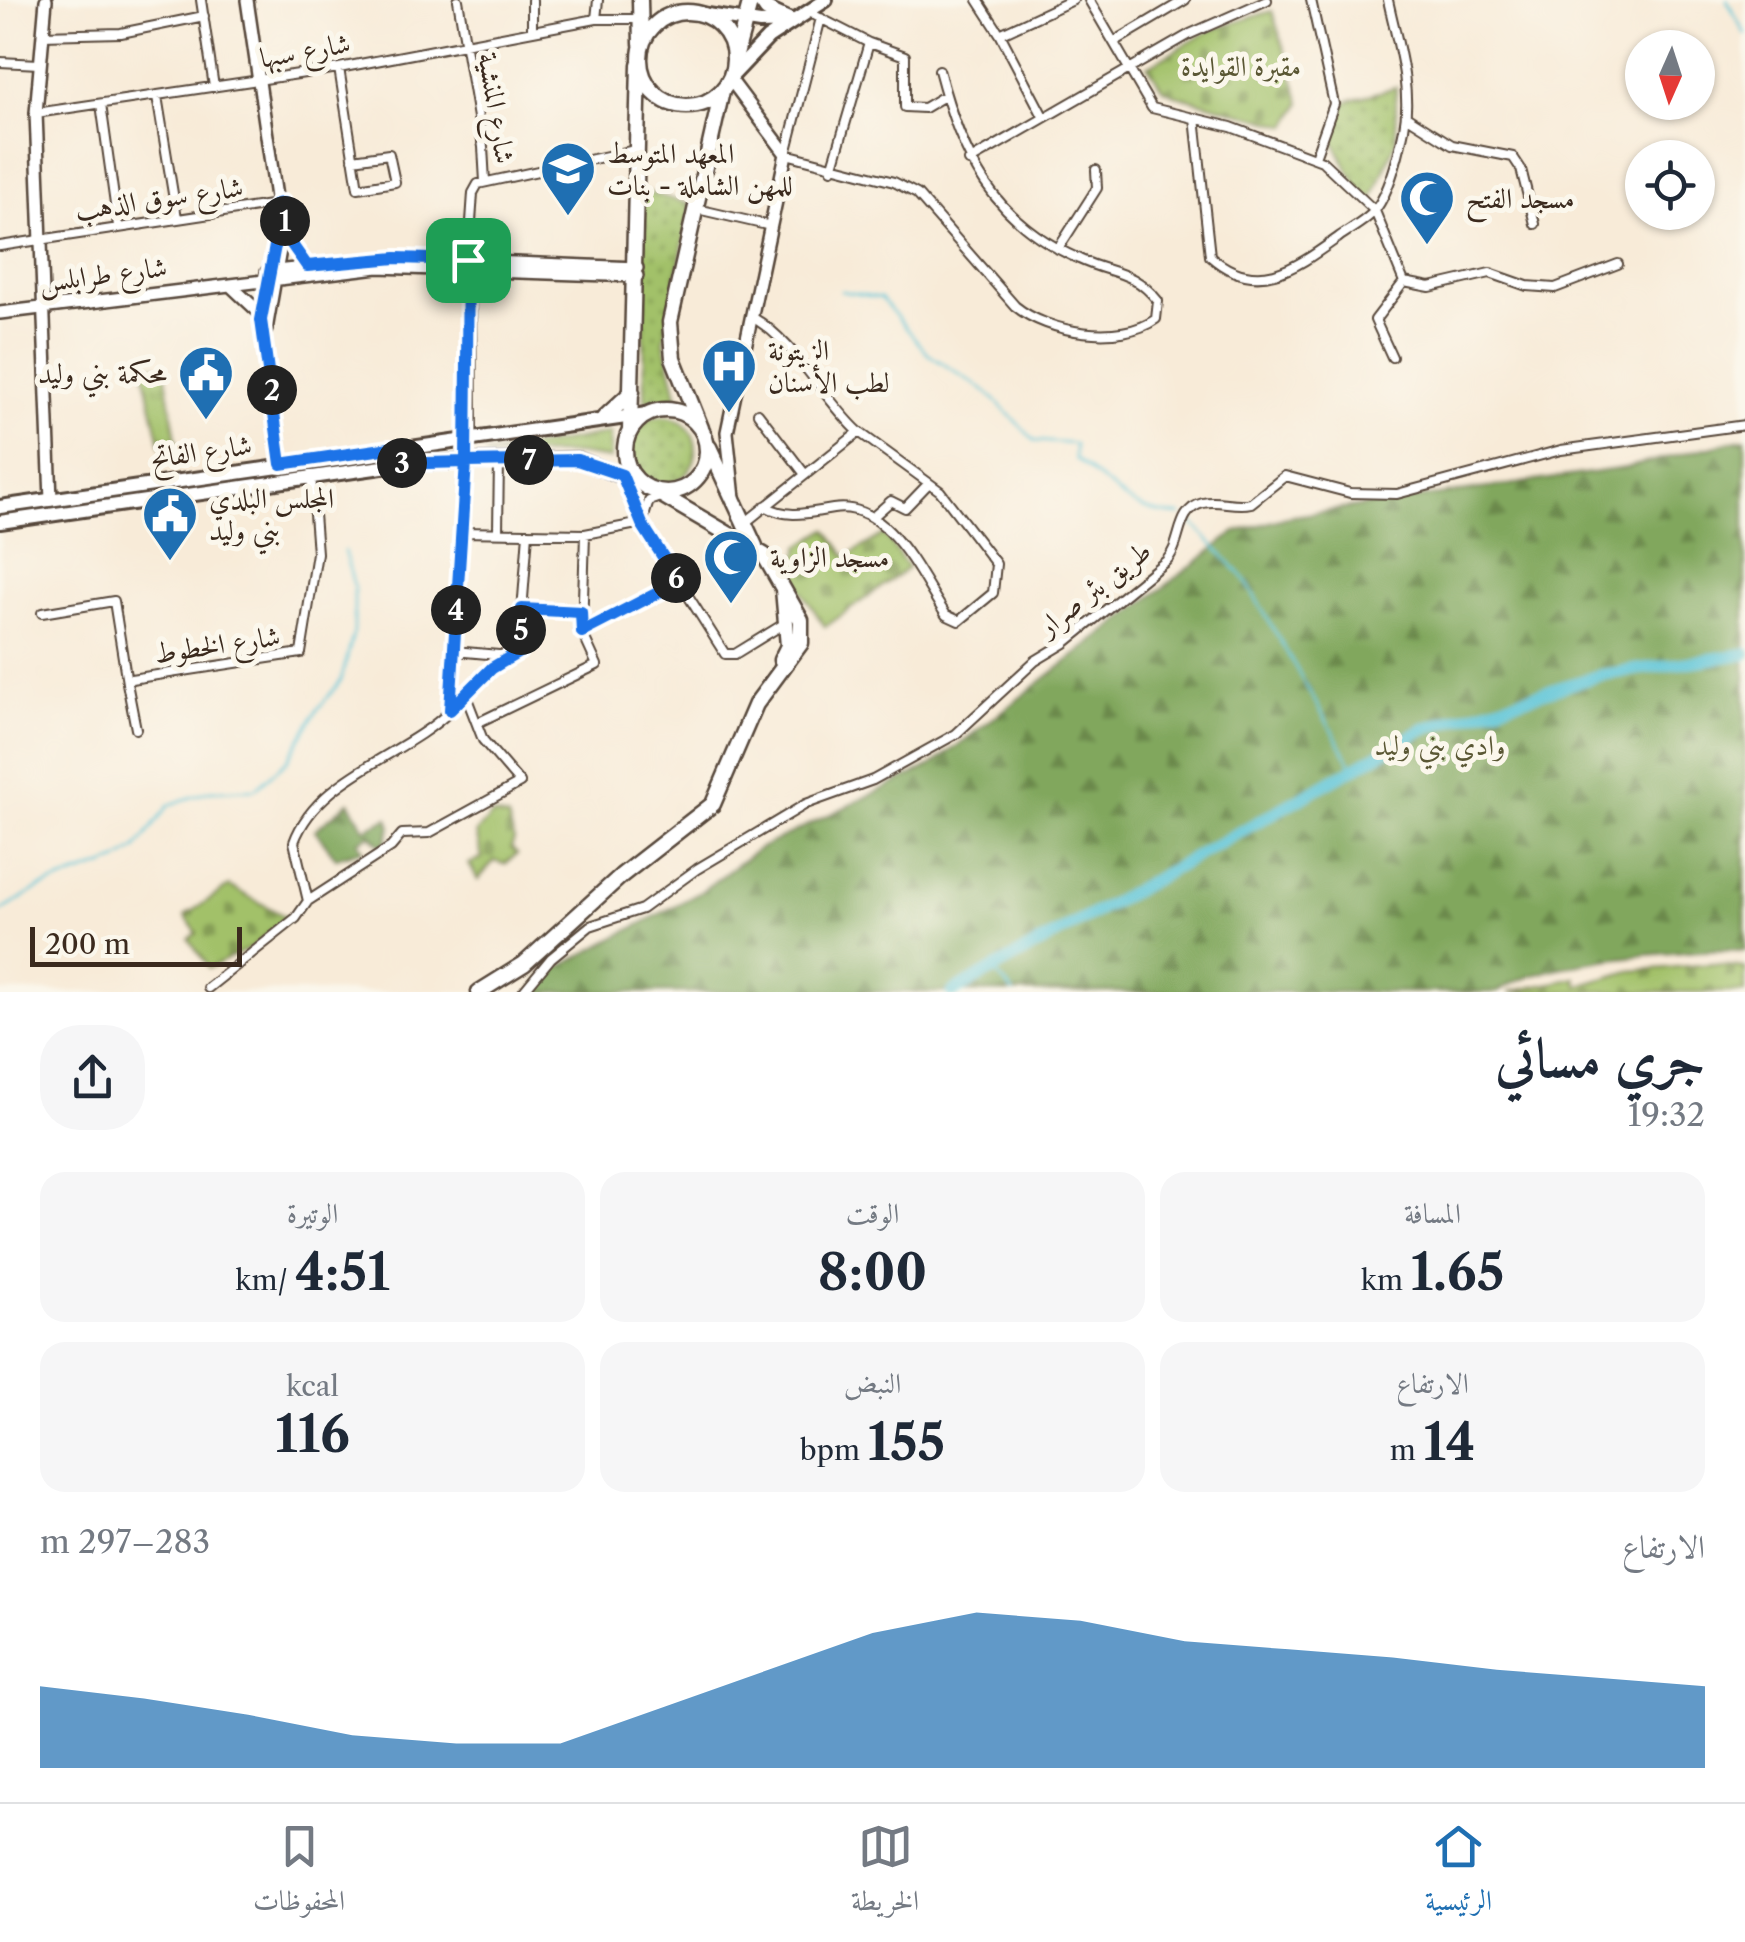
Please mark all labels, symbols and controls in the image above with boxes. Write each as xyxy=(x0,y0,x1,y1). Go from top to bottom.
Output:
street label: شارع سبها xyxy=(257,25,354,82)
north arrow xyxy=(1625,30,1715,120)
map controls xyxy=(1625,30,1715,230)
park label: مقبرة القوايدة xyxy=(1181,49,1301,84)
street label: شارع المنشية xyxy=(465,50,523,167)
place label: المعهد المتوسط للمهن الشاملة - بنات xyxy=(607,136,793,204)
school or university icon: المعهد المتوسط للمهن الشاملة - بنات xyxy=(538,139,598,218)
button: locate xyxy=(1625,140,1715,230)
mosque icon: مسجد الفتح xyxy=(1397,168,1457,247)
street label: شارع سوق الذهب xyxy=(73,169,246,234)
place label: مسجد الفتح xyxy=(1466,181,1575,223)
pin: 1 xyxy=(260,196,310,246)
text: 1 xyxy=(279,204,291,238)
pin xyxy=(426,218,511,303)
icon: arrive xyxy=(441,233,496,288)
street label: شارع طرابلس xyxy=(37,249,170,306)
place label: الزيتونة لطب الأسنان xyxy=(768,333,890,400)
hospital icon: الزيتونة لطب الأسنان xyxy=(699,336,759,415)
public building icon: محكمة بني وليد xyxy=(176,343,236,422)
place label: محكمة بني وليد xyxy=(38,356,167,398)
pin: 2 xyxy=(247,365,297,415)
text: 2 xyxy=(264,373,280,407)
street label: شارع الفاتح xyxy=(148,427,255,483)
pin: 7 xyxy=(504,435,554,485)
pin: 3 xyxy=(377,438,427,488)
text: 7 xyxy=(522,443,536,477)
text: 3 xyxy=(394,446,410,480)
place label: المجلس البلدي بني وليد xyxy=(209,481,334,555)
public building icon: المجلس البلدي بني وليد xyxy=(140,484,200,563)
mosque icon: مسجد الزاوية xyxy=(701,527,761,606)
street label: طريق بئر صرار xyxy=(1028,533,1159,646)
place label: مسجد الزاوية xyxy=(770,540,889,575)
pin: 6 xyxy=(651,553,701,603)
text: 6 xyxy=(668,561,684,595)
pin: 4 xyxy=(431,585,481,635)
text: 4 xyxy=(448,593,464,627)
pin: 5 xyxy=(496,605,546,655)
text: 5 xyxy=(513,613,529,647)
street label: شارع الخطوط xyxy=(152,618,283,677)
park label: وادي بني وليد xyxy=(1375,728,1505,770)
scale bar xyxy=(30,922,242,966)
text: 200 m xyxy=(45,927,130,961)
text: جري مسائي xyxy=(1495,1024,1705,1091)
button: share xyxy=(40,1025,145,1130)
text: 19:32 xyxy=(1628,1095,1705,1134)
text: الوتيرة xyxy=(287,1196,338,1230)
text: الوقت xyxy=(846,1196,899,1230)
text: المسافة xyxy=(1404,1196,1461,1230)
text: 4:51 xyxy=(295,1241,390,1303)
text: 8:00 xyxy=(818,1241,927,1303)
text: 1.65 xyxy=(1410,1241,1504,1303)
text: /km xyxy=(235,1263,295,1297)
text: km xyxy=(1361,1263,1410,1297)
text: النبض xyxy=(844,1366,901,1400)
text: الارتفاع xyxy=(1396,1366,1469,1400)
text: kcal xyxy=(286,1369,339,1403)
text: 116 xyxy=(275,1403,350,1465)
text: 155 xyxy=(868,1411,945,1473)
text: 14 xyxy=(1423,1411,1475,1473)
text: bpm xyxy=(800,1433,868,1467)
text: m xyxy=(1390,1433,1423,1467)
text: 283–297 m xyxy=(40,1522,210,1561)
text: الارتفاع xyxy=(1622,1527,1705,1566)
tab: المحفوظات xyxy=(253,1819,345,1928)
tab: الخريطة xyxy=(851,1819,919,1928)
tab: الرئيسية xyxy=(1425,1819,1492,1928)

